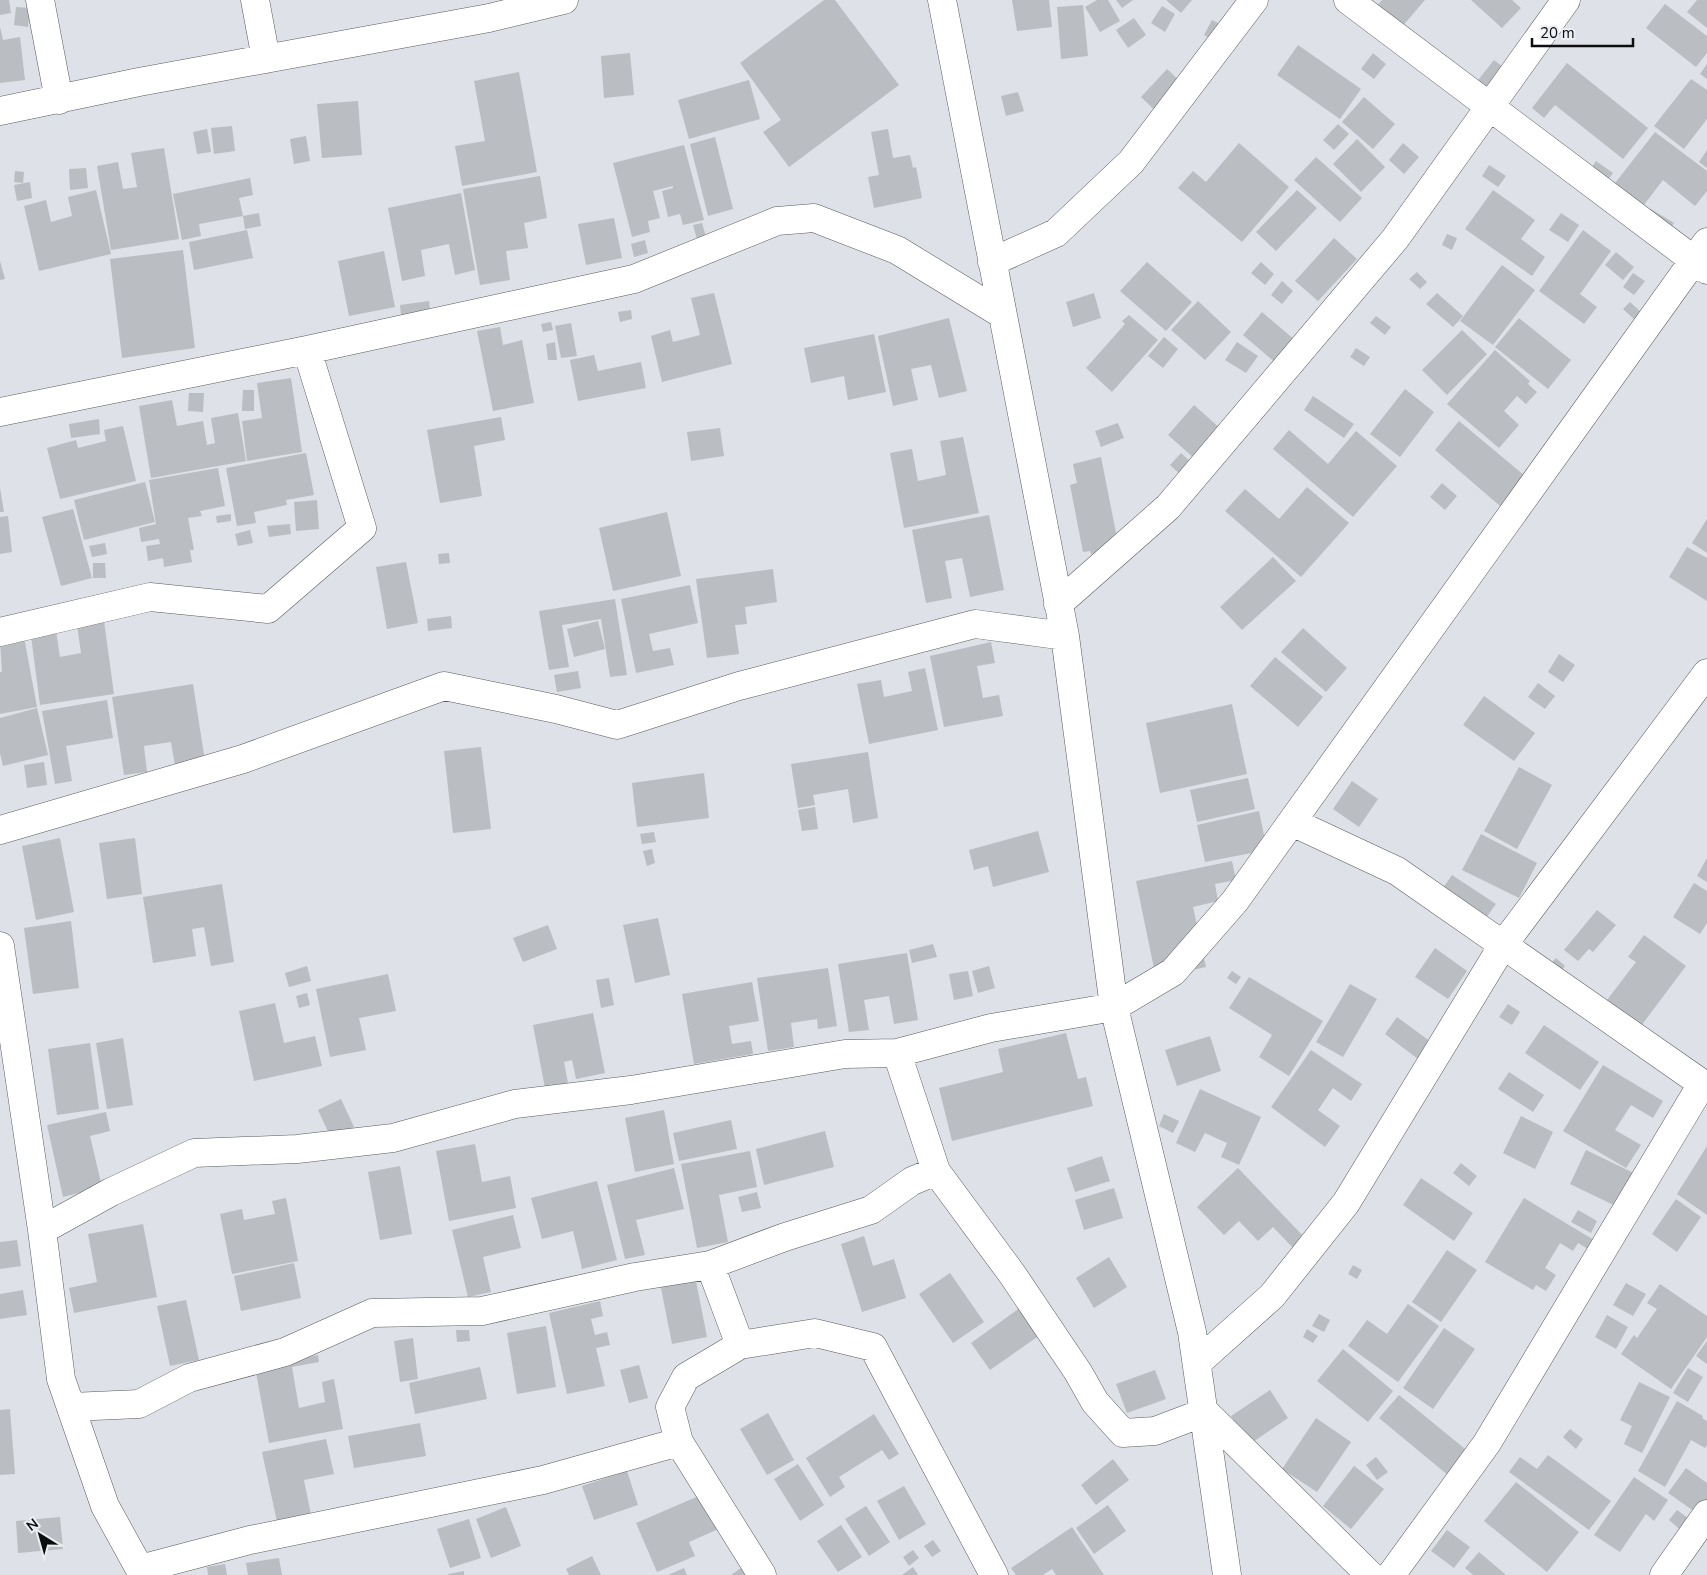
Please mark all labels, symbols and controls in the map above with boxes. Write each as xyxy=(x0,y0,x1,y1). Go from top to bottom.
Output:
scale bar xyxy=(1532,15,1633,47)
text: 20 m xyxy=(1540,23,1575,43)
north arrow xyxy=(15,1510,65,1560)
text: N xyxy=(23,1514,42,1536)

